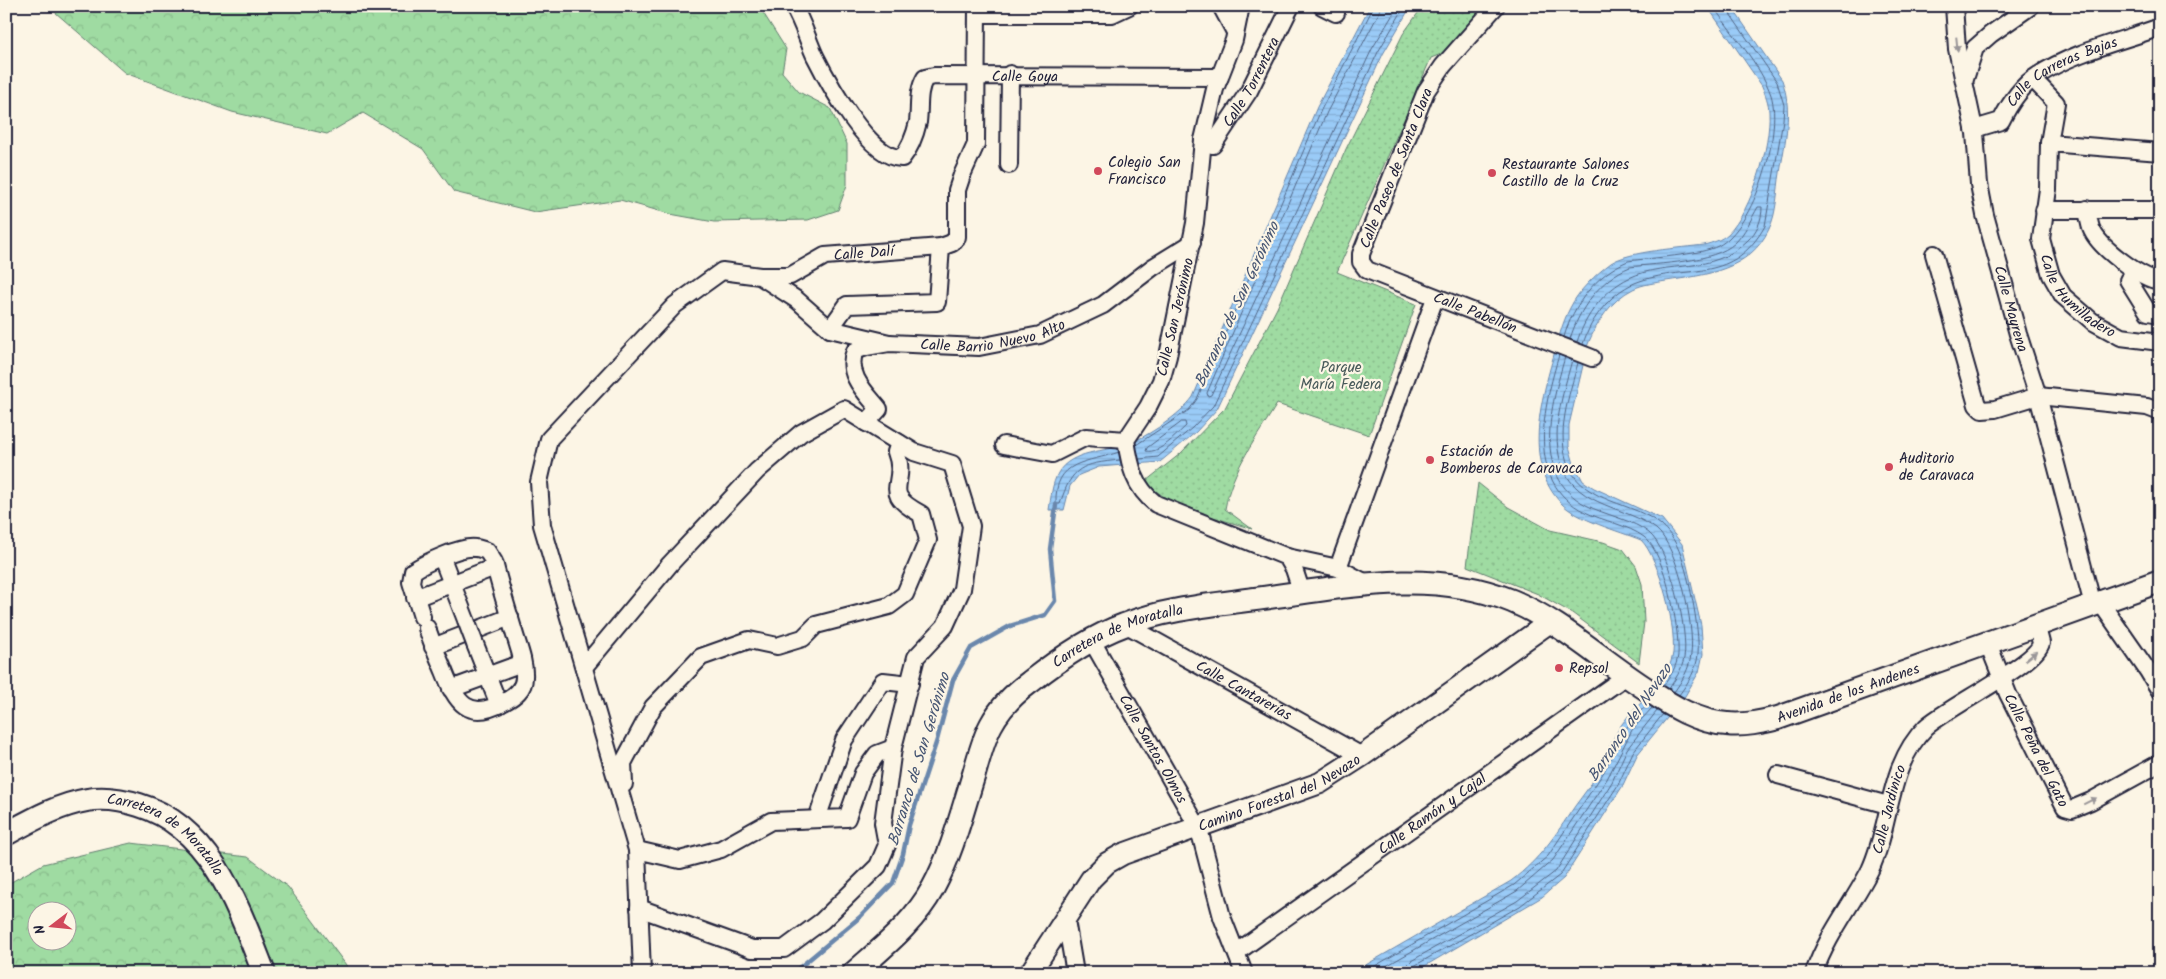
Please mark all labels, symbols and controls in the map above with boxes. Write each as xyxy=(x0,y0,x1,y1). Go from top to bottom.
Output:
street label: Calle Carreras Bajas xyxy=(2001,31,2121,112)
street label: Calle Torrentera xyxy=(1217,33,1287,133)
one-way arrow xyxy=(1953,36,1961,52)
street label: Calle Goya xyxy=(992,65,1058,89)
street label: Calle Paseo de Santa Clara xyxy=(1354,85,1440,252)
place label: Colegio San Francisco xyxy=(1108,151,1181,192)
place label: Restaurante Salones Castillo de la Cruz xyxy=(1502,153,1630,194)
marker: Colegio San Francisco xyxy=(1092,165,1104,177)
marker: Restaurante Salones Castillo de la Cruz xyxy=(1486,167,1498,179)
water label: Barranco de San Gerónimo xyxy=(1188,216,1287,391)
street label: Calle Dalí xyxy=(833,240,897,268)
street label: Calle Humilladero xyxy=(2033,251,2120,345)
street label: Calle San Jerónimo xyxy=(1151,255,1201,379)
street label: Calle Mayrena xyxy=(1987,263,2034,355)
street label: Calle Pabellón xyxy=(1429,286,1520,341)
street label: Calle Barrio Nuevo Alto xyxy=(920,313,1070,360)
park label: Parque María Federa xyxy=(1300,356,1382,397)
place label: Estación de Bomberos de Caravaca xyxy=(1440,440,1582,481)
place label: Auditorio de Caravaca xyxy=(1899,447,1974,488)
marker: Estación de Bomberos de Caravaca xyxy=(1424,454,1436,466)
marker: Auditorio de Caravaca xyxy=(1883,461,1895,473)
street label: Carretera de Moratalla xyxy=(1047,598,1185,675)
one-way arrow xyxy=(2025,651,2038,662)
street label: Calle Cantarerías xyxy=(1191,655,1296,728)
place label: Repsol xyxy=(1569,657,1609,681)
street label: Avenida de los Andenes xyxy=(1774,657,1924,730)
water label: Barranco del Nevazo xyxy=(1582,658,1680,787)
marker: Repsol xyxy=(1553,662,1565,674)
water label: Barranco de San Gerónimo xyxy=(881,668,958,849)
street label: Calle Peña del Gato xyxy=(1997,689,2074,812)
street label: Calle Santos Olmos xyxy=(1112,690,1193,809)
street label: Camino Forestal del Nevazo xyxy=(1195,749,1366,839)
street label: Calle Jardinico xyxy=(1866,761,1913,857)
street label: Calle Ramón y Cajal xyxy=(1373,767,1492,861)
street label: Carretera de Moratalla xyxy=(106,788,229,881)
one-way arrow xyxy=(2083,797,2097,805)
north arrow xyxy=(28,902,78,952)
text: N xyxy=(29,922,52,937)

